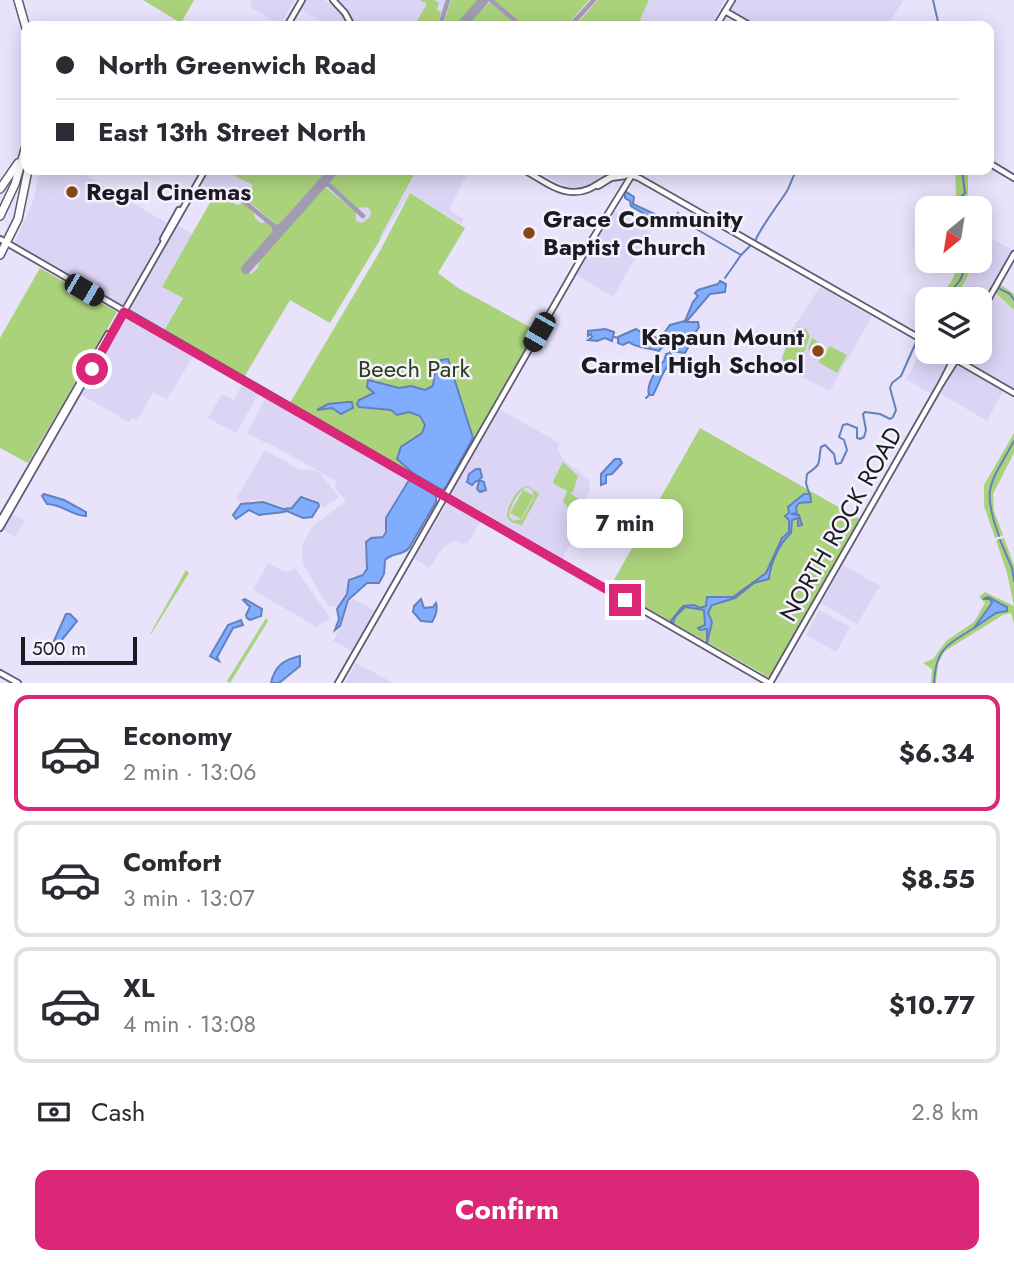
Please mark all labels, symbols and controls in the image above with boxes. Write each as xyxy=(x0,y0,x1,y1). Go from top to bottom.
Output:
text: North Greenwich Road xyxy=(98,46,376,84)
text: East 13th Street North xyxy=(98,113,366,151)
place label: Regal Cinemas xyxy=(86,174,251,209)
marker: Regal Cinemas xyxy=(64,184,80,200)
north arrow xyxy=(915,196,992,273)
map controls xyxy=(915,196,992,364)
place label: Grace Community Baptist Church xyxy=(543,201,743,264)
marker: Grace Community Baptist Church xyxy=(521,225,537,241)
car xyxy=(61,270,108,310)
button: layers xyxy=(915,287,992,364)
car xyxy=(520,309,559,355)
place label: Kapaun Mount Carmel High School xyxy=(581,319,804,382)
marker: Kapaun Mount Carmel High School xyxy=(810,343,826,359)
park label: Beech Park xyxy=(358,351,471,386)
route start xyxy=(76,353,108,385)
street label: NORTH ROCK ROAD xyxy=(770,420,911,628)
callout: 7 min xyxy=(567,498,683,548)
text: 7 min xyxy=(595,506,655,540)
route end xyxy=(609,584,641,616)
scale bar xyxy=(21,634,136,666)
text: 500 m xyxy=(32,635,86,662)
text: Economy xyxy=(123,717,232,755)
icon: car xyxy=(39,722,102,785)
text: $6.34 xyxy=(899,734,975,772)
text: 2 min · 13:06 xyxy=(123,755,257,789)
text: Comfort xyxy=(123,843,221,881)
icon: car xyxy=(39,848,102,911)
text: $8.55 xyxy=(901,860,975,898)
text: 3 min · 13:07 xyxy=(123,881,255,915)
text: XL xyxy=(123,969,155,1007)
icon: car xyxy=(39,974,102,1037)
text: $10.77 xyxy=(889,986,975,1024)
text: 4 min · 13:08 xyxy=(123,1007,256,1041)
icon: cash xyxy=(35,1093,73,1131)
text: Cash xyxy=(91,1093,145,1131)
text: 2.8 km xyxy=(911,1095,979,1129)
button: Confirm xyxy=(35,1170,979,1250)

